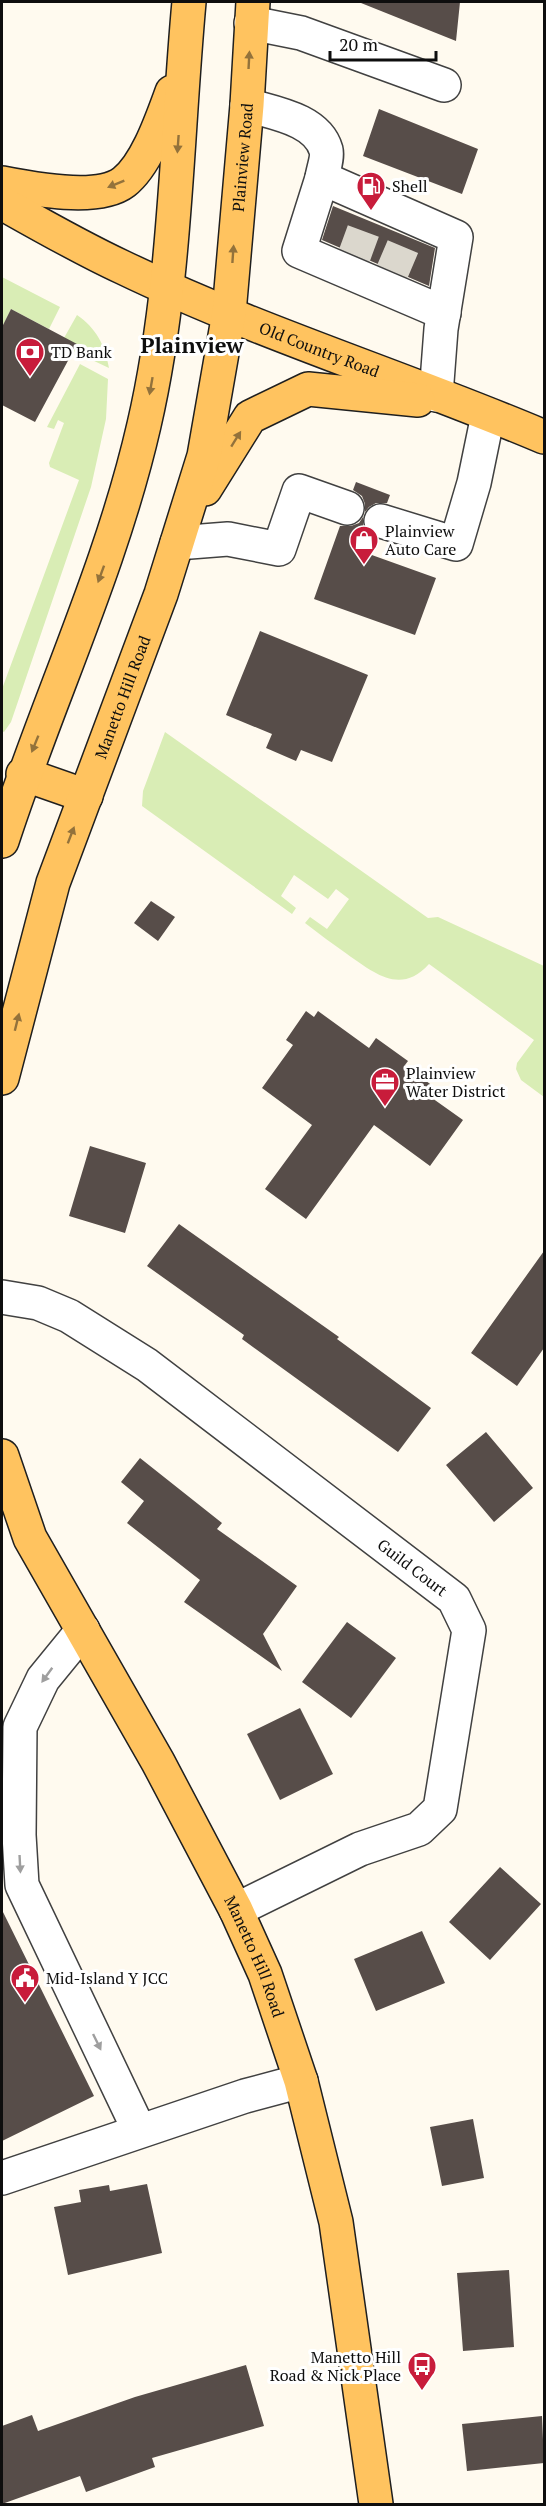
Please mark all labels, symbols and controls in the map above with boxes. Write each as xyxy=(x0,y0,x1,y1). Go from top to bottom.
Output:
scale bar xyxy=(330,24,436,62)
text: 20 m xyxy=(339,32,379,56)
one-way arrow xyxy=(245,50,254,69)
street label: Plainview Road xyxy=(227,102,258,213)
one-way arrow xyxy=(173,134,183,153)
fuel station icon: Shell xyxy=(355,170,387,212)
place label: Shell xyxy=(392,175,428,197)
one-way arrow xyxy=(106,179,124,189)
one-way arrow xyxy=(229,245,238,264)
street label: Old Country Road xyxy=(256,317,383,382)
district label: Plainview xyxy=(140,330,244,359)
bank icon: TD Bank xyxy=(14,336,46,378)
place label: TD Bank xyxy=(51,341,113,363)
one-way arrow xyxy=(146,377,155,396)
one-way arrow xyxy=(231,431,242,447)
place label: Plainview Auto Care xyxy=(385,520,456,560)
shop icon: Plainview Auto Care xyxy=(348,524,380,566)
one-way arrow xyxy=(95,565,105,583)
street label: Manetto Hill Road xyxy=(89,632,156,762)
one-way arrow xyxy=(30,735,39,753)
one-way arrow xyxy=(67,825,77,843)
one-way arrow xyxy=(12,1012,22,1031)
place label: Plainview Water District xyxy=(406,1062,505,1102)
office icon: Plainview Water District xyxy=(369,1066,401,1108)
street label: Guild Court xyxy=(373,1534,452,1601)
one-way arrow xyxy=(41,1668,53,1683)
one-way arrow xyxy=(16,1854,25,1873)
street label: Manetto Hill Road xyxy=(219,1892,290,2020)
public building icon: Mid-Island Y JCC xyxy=(9,1962,41,2004)
place label: Mid-Island Y JCC xyxy=(46,1967,168,1989)
one-way arrow xyxy=(92,2033,101,2050)
place label: Manetto Hill Road & Nick Place xyxy=(270,2346,401,2386)
bus stop icon: Manetto Hill Road & Nick Place xyxy=(406,2350,438,2392)

